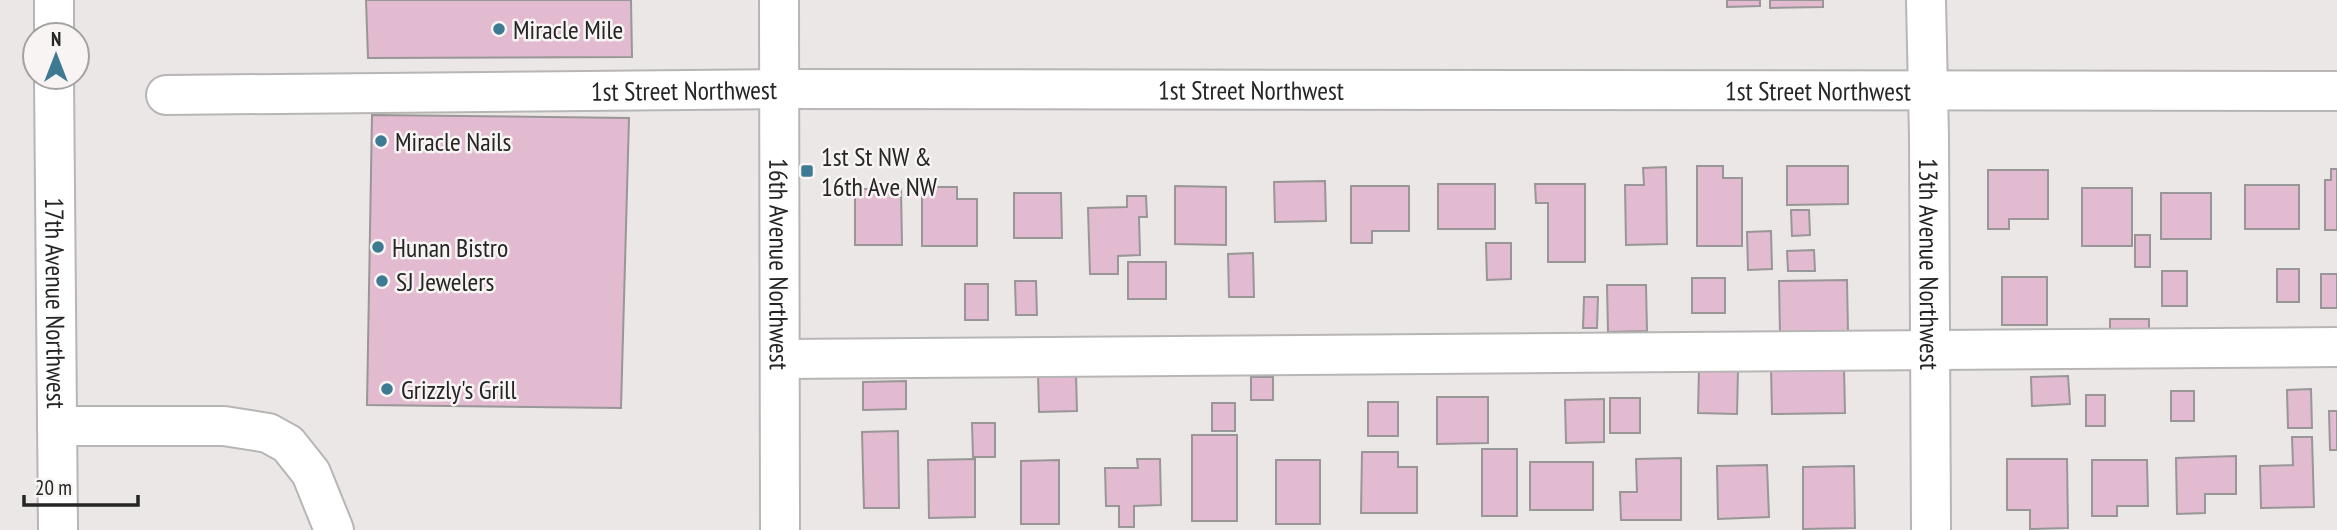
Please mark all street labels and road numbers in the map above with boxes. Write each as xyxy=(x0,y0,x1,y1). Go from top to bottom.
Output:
street label: 1st Street Northwest xyxy=(591,73,777,107)
street label: 1st Street Northwest xyxy=(1158,73,1344,106)
street label: 1st Street Northwest xyxy=(1725,74,1911,107)
street label: 16th Avenue Northwest xyxy=(763,158,796,370)
street label: 13th Avenue Northwest xyxy=(1913,158,1947,370)
street label: 17th Avenue Northwest xyxy=(39,197,73,409)

